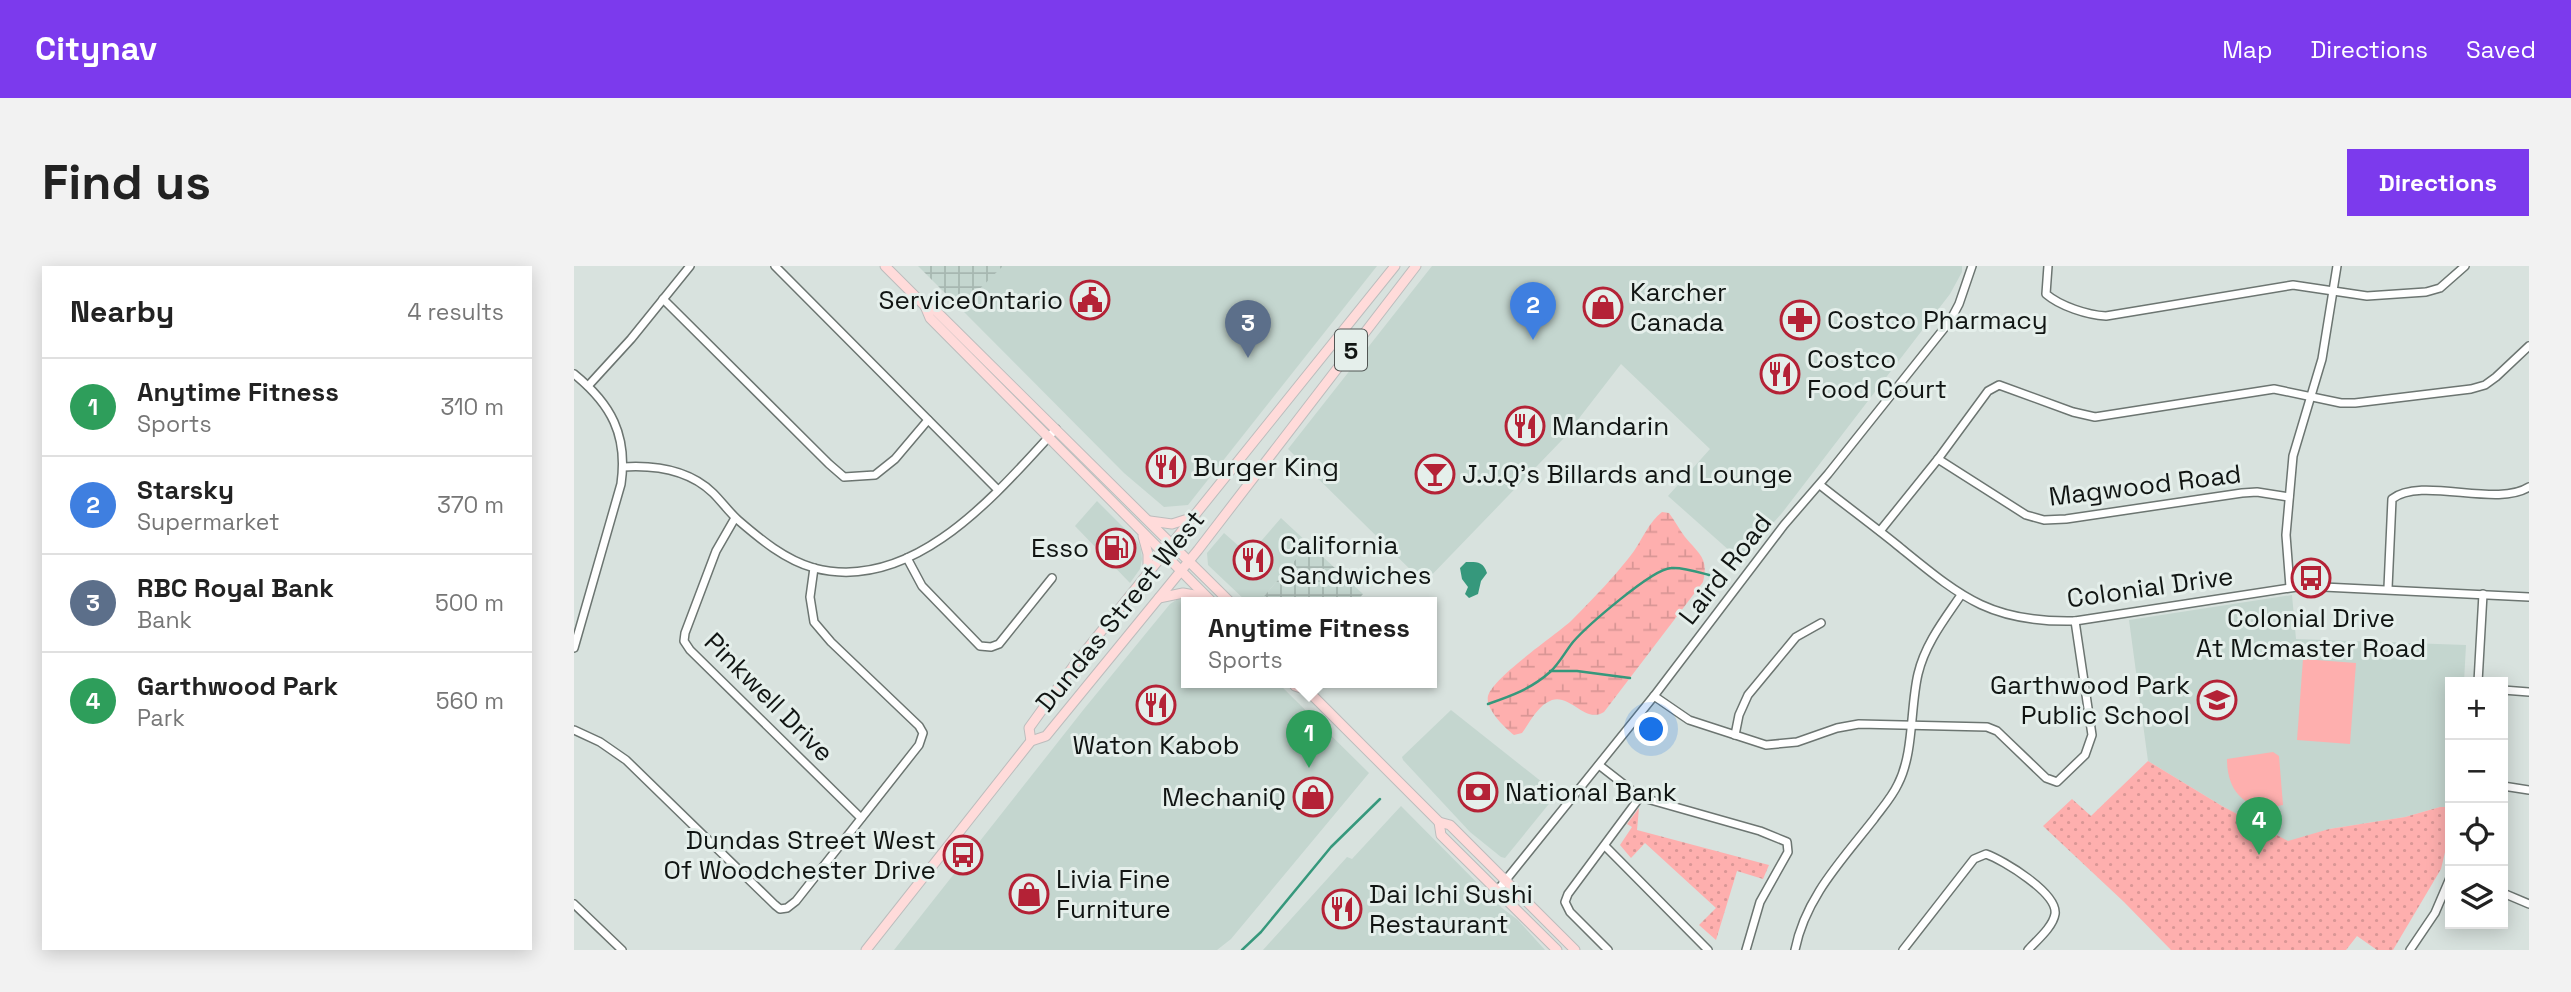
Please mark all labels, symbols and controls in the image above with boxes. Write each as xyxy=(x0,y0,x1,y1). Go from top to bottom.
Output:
text: Citynav xyxy=(35,28,157,70)
text: Map xyxy=(2222,34,2272,65)
text: Directions xyxy=(2310,34,2428,65)
text: Saved xyxy=(2466,34,2536,65)
button: Directions xyxy=(2347,149,2529,216)
text: Find us xyxy=(42,151,211,213)
place label: Karcher Canada xyxy=(1630,275,1727,339)
public building icon: ServiceOntario xyxy=(1069,279,1111,321)
pin: 2 xyxy=(1510,282,1556,340)
place label: ServiceOntario xyxy=(878,283,1063,317)
shop icon: Karcher Canada xyxy=(1582,286,1624,328)
text: Nearby xyxy=(70,292,174,331)
text: 4 results xyxy=(407,297,504,327)
pharmacy icon: Costco Pharmacy xyxy=(1779,299,1821,341)
pin: 3 xyxy=(1225,300,1271,358)
place label: Costco Pharmacy xyxy=(1827,303,2048,337)
road number: 5 xyxy=(1335,330,1367,370)
place label: Costco Food Court xyxy=(1807,342,1947,406)
restaurant icon: Costco Food Court xyxy=(1759,353,1801,395)
text: Anytime Fitness xyxy=(137,375,339,409)
text: 1 xyxy=(88,392,98,422)
text: 310 m xyxy=(440,392,504,422)
restaurant icon: Mandarin xyxy=(1504,405,1546,447)
text: Sports xyxy=(137,409,212,439)
place label: Mandarin xyxy=(1552,409,1669,443)
restaurant icon: Burger King xyxy=(1145,446,1187,488)
place label: Burger King xyxy=(1193,450,1339,484)
bar icon: J.J.Q's Billards and Lounge xyxy=(1414,453,1456,495)
street label: Magwood Road xyxy=(2047,456,2243,514)
place label: J.J.Q's Billards and Lounge xyxy=(1462,457,1793,491)
text: Starsky xyxy=(137,473,234,507)
text: 2 xyxy=(86,490,100,520)
text: 370 m xyxy=(437,490,504,520)
street label: Dundas Street West xyxy=(1028,503,1212,719)
street label: Laird Road xyxy=(1671,506,1779,632)
text: Supermarket xyxy=(137,507,279,537)
fuel station icon: Esso xyxy=(1095,527,1137,569)
place label: California Sandwiches xyxy=(1280,528,1431,592)
place label: Esso xyxy=(1031,531,1089,565)
restaurant icon: California Sandwiches xyxy=(1232,539,1274,581)
bus stop icon: Colonial Drive At Mcmaster Road xyxy=(2290,557,2332,599)
street label: Colonial Drive xyxy=(2065,558,2235,616)
text: RBC Royal Bank xyxy=(137,571,334,605)
text: 3 xyxy=(86,588,100,618)
text: 500 m xyxy=(435,588,504,618)
popup xyxy=(1181,597,1437,688)
place label: Colonial Drive At Mcmaster Road xyxy=(2196,601,2426,665)
text: Bank xyxy=(137,605,192,635)
text: Anytime Fitness xyxy=(1208,611,1410,645)
street label: Pinkwell Drive xyxy=(697,625,841,769)
text: Sports xyxy=(1208,645,1283,675)
place label: Garthwood Park Public School xyxy=(1990,668,2190,732)
text: Garthwood Park xyxy=(137,669,338,703)
map controls xyxy=(2445,677,2508,929)
button: + xyxy=(2445,677,2508,740)
school or university icon: Garthwood Park Public School xyxy=(2196,679,2238,721)
restaurant icon: Waton Kabob xyxy=(1135,684,1177,726)
text: 4 xyxy=(86,686,100,716)
text: 560 m xyxy=(436,686,504,716)
text: Park xyxy=(137,703,185,733)
pin: 1 xyxy=(1286,710,1332,768)
your location xyxy=(1634,712,1668,746)
place label: Waton Kabob xyxy=(1072,728,1240,762)
button: − xyxy=(2445,740,2508,803)
bank icon: National Bank xyxy=(1457,771,1499,813)
place label: National Bank xyxy=(1505,775,1677,809)
shop icon: MechaniQ xyxy=(1292,776,1334,818)
place label: MechaniQ xyxy=(1162,780,1286,814)
pin: 4 xyxy=(2236,797,2282,855)
button: locate xyxy=(2445,803,2508,866)
place label: Dundas Street West Of Woodchester Drive xyxy=(663,823,936,887)
bus stop icon: Dundas Street West Of Woodchester Drive xyxy=(942,834,984,876)
place label: Livia Fine Furniture xyxy=(1056,862,1171,926)
button: layers xyxy=(2445,866,2508,929)
shop icon: Livia Fine Furniture xyxy=(1008,873,1050,915)
place label: Dai Ichi Sushi Restaurant xyxy=(1369,877,1533,941)
restaurant icon: Dai Ichi Sushi Restaurant xyxy=(1321,888,1363,930)

